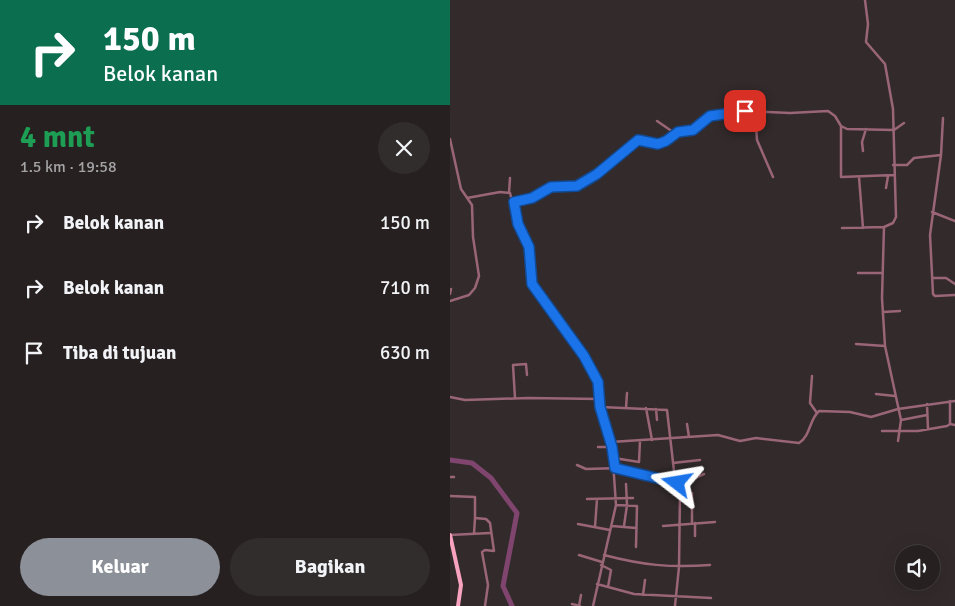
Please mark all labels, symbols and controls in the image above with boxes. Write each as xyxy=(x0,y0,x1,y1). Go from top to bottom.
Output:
text: 150 m xyxy=(103,17,196,60)
icon: right xyxy=(20,20,85,85)
text: Belok kanan xyxy=(103,60,218,87)
pin xyxy=(724,90,766,132)
icon: arrive xyxy=(731,97,759,125)
text: 4 mnt xyxy=(20,119,95,156)
button: close xyxy=(378,122,430,174)
text: 1.5 km · 19:58 xyxy=(20,157,117,177)
icon: right xyxy=(20,209,48,237)
text: Belok kanan xyxy=(63,211,164,235)
text: 150 m xyxy=(380,211,430,235)
icon: right xyxy=(20,274,48,302)
text: Belok kanan xyxy=(63,276,164,300)
text: 710 m xyxy=(380,276,430,300)
icon: arrive xyxy=(20,339,48,367)
text: Tiba di tujuan xyxy=(63,341,176,365)
text: 630 m xyxy=(380,341,430,365)
position arrow xyxy=(650,456,702,508)
button: Keluar xyxy=(20,538,220,596)
button: Bagikan xyxy=(230,538,430,596)
map controls xyxy=(895,545,940,590)
button: sound xyxy=(895,545,940,590)

